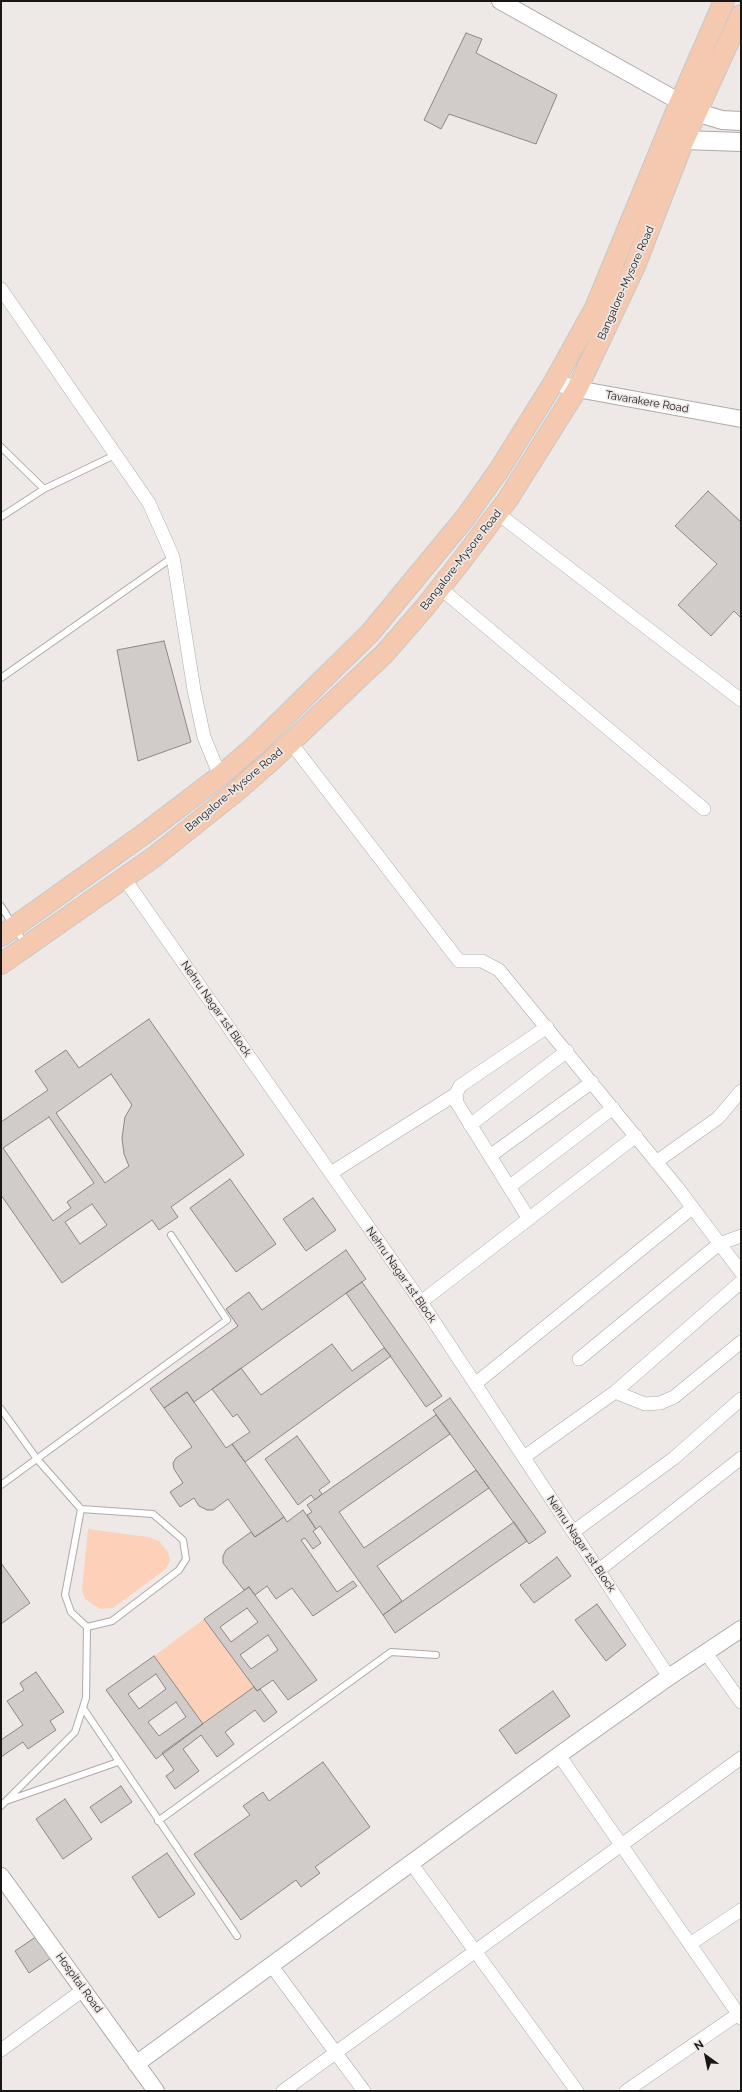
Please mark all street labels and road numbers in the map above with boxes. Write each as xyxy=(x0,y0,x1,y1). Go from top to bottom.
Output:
street label: Bangalore-Mysore Road xyxy=(595,224,657,342)
street label: Tavarakere Road xyxy=(604,388,690,416)
street label: Bangalore-Mysore Road xyxy=(418,507,504,613)
street label: Bangalore-Mysore Road xyxy=(182,745,286,835)
street label: Nehru Nagar 1st Block xyxy=(178,959,254,1059)
street label: Nehru Nagar 1st Block xyxy=(363,1225,439,1325)
street label: Nehru Nagar 1st Block xyxy=(544,1493,618,1595)
street label: Hospital Road xyxy=(53,1950,105,2016)

